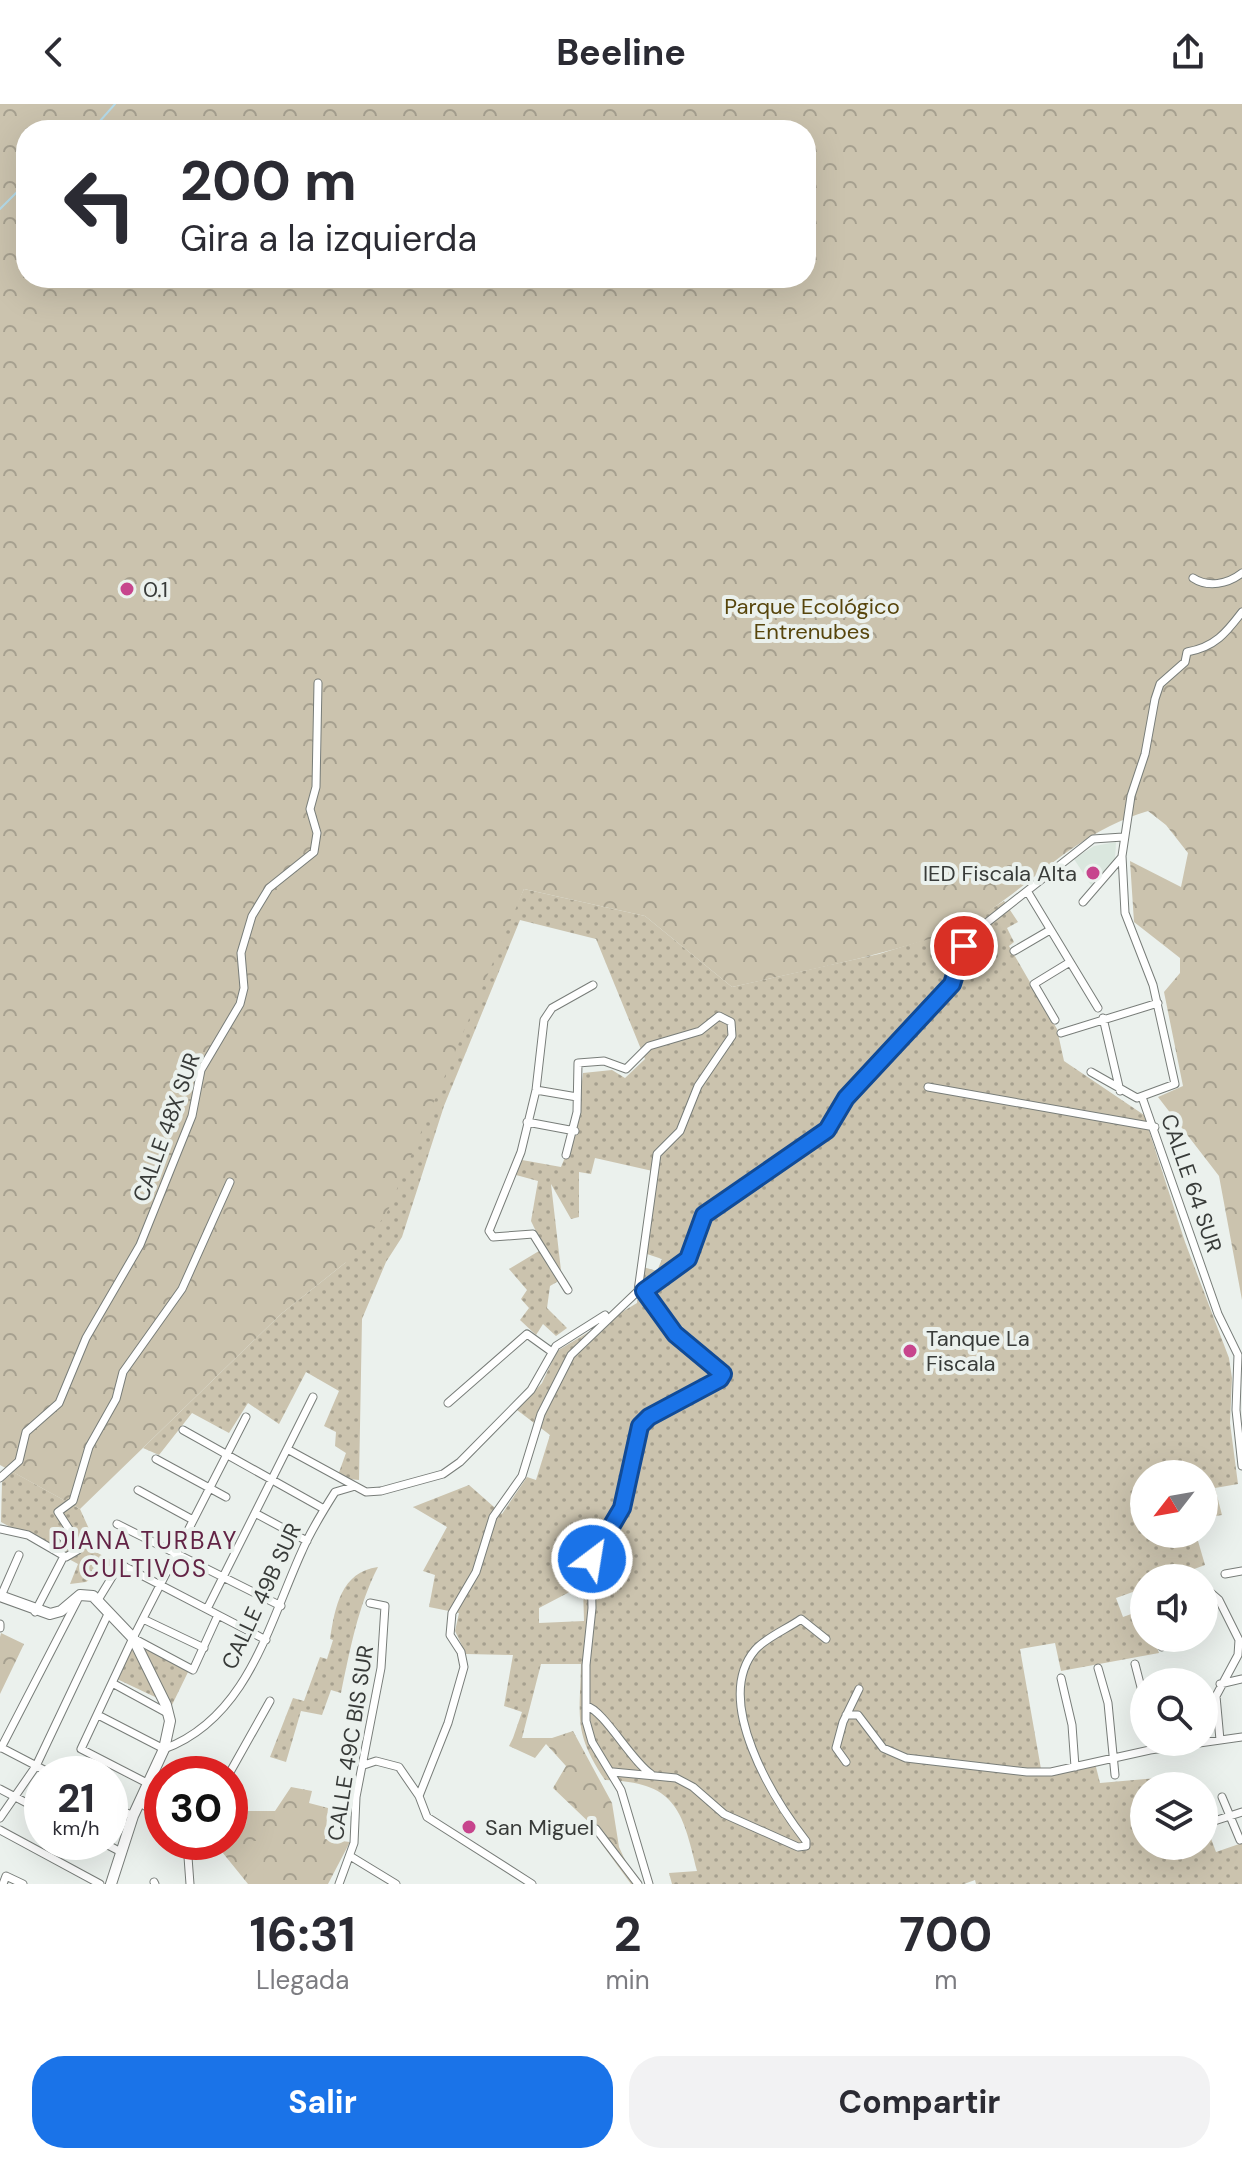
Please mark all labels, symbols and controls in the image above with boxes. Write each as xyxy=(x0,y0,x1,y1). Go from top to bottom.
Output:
text: Beeline xyxy=(556,29,686,76)
icon: back xyxy=(32,30,76,74)
icon: share xyxy=(1166,30,1210,74)
text: 200 m xyxy=(180,144,357,217)
icon: left xyxy=(48,152,152,256)
text: Gira a la izquierda xyxy=(180,215,477,262)
place label: 0.1 xyxy=(143,575,168,604)
marker: 0.1 xyxy=(118,580,136,598)
park label: Parque Ecológico Entrenubes xyxy=(724,592,900,646)
place label: IED Fiscala Alta xyxy=(923,859,1077,888)
marker: IED Fiscala Alta xyxy=(1084,864,1102,882)
pin xyxy=(930,912,998,980)
icon: arrive xyxy=(942,924,986,968)
street label: CALLE 48X SUR xyxy=(126,1049,207,1206)
street label: CALLE 64 SUR xyxy=(1154,1110,1229,1256)
place label: Tanque La Fiscala xyxy=(926,1324,1030,1378)
marker: Tanque La Fiscala xyxy=(901,1342,919,1360)
north arrow xyxy=(1130,1460,1218,1548)
map controls xyxy=(1130,1460,1218,1860)
position arrow xyxy=(550,1517,634,1601)
street label: CALLE 49B SUR xyxy=(215,1518,308,1674)
district label: DIANA TURBAY CULTIVOS xyxy=(52,1525,238,1584)
button: sound xyxy=(1130,1564,1218,1652)
street label: CALLE 49C BIS SUR xyxy=(321,1643,380,1843)
button: search xyxy=(1130,1668,1218,1756)
speed limit sign: 30 xyxy=(144,1756,248,1860)
text: 21 xyxy=(57,1772,95,1824)
button: layers xyxy=(1130,1772,1218,1860)
place label: San Miguel xyxy=(485,1813,594,1842)
text: km/h xyxy=(52,1815,100,1841)
marker: San Miguel xyxy=(460,1818,478,1836)
text: 16:31 xyxy=(250,1903,356,1966)
text: 2 xyxy=(614,1903,641,1966)
text: 700 xyxy=(899,1903,992,1966)
text: Llegada xyxy=(256,1963,349,1997)
text: min xyxy=(605,1963,650,1997)
text: m xyxy=(934,1963,957,1997)
button: Salir xyxy=(32,2056,613,2148)
button: Compartir xyxy=(629,2056,1210,2148)

